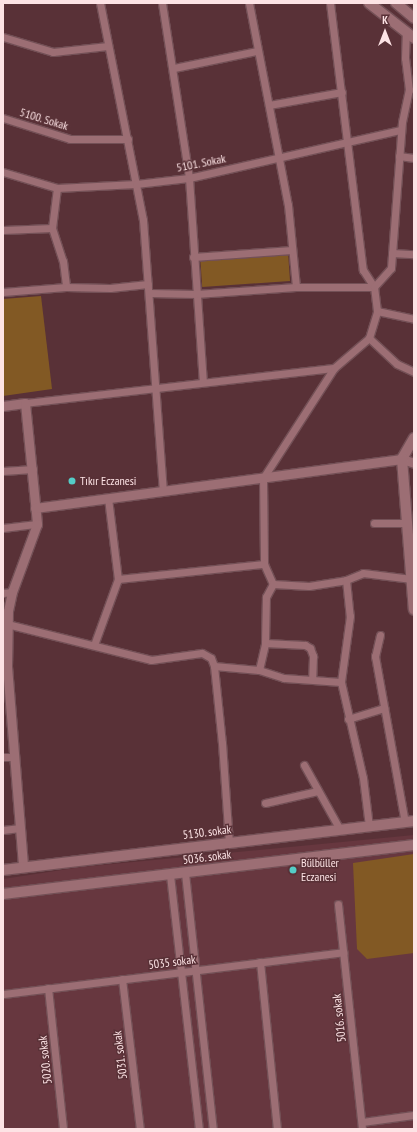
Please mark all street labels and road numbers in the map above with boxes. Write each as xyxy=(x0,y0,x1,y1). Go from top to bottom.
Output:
street label: 5100. Sokak xyxy=(18,105,70,133)
street label: 5101. Sokak xyxy=(175,151,227,175)
street label: 5130. sokak xyxy=(181,822,233,842)
street label: 5036. sokak xyxy=(181,847,233,867)
street label: 5035 sokak xyxy=(148,952,196,972)
street label: 5016. sokak xyxy=(329,993,349,1043)
street label: 5031. sokak xyxy=(110,1029,130,1081)
street label: 5020. sokak xyxy=(35,1035,55,1085)

